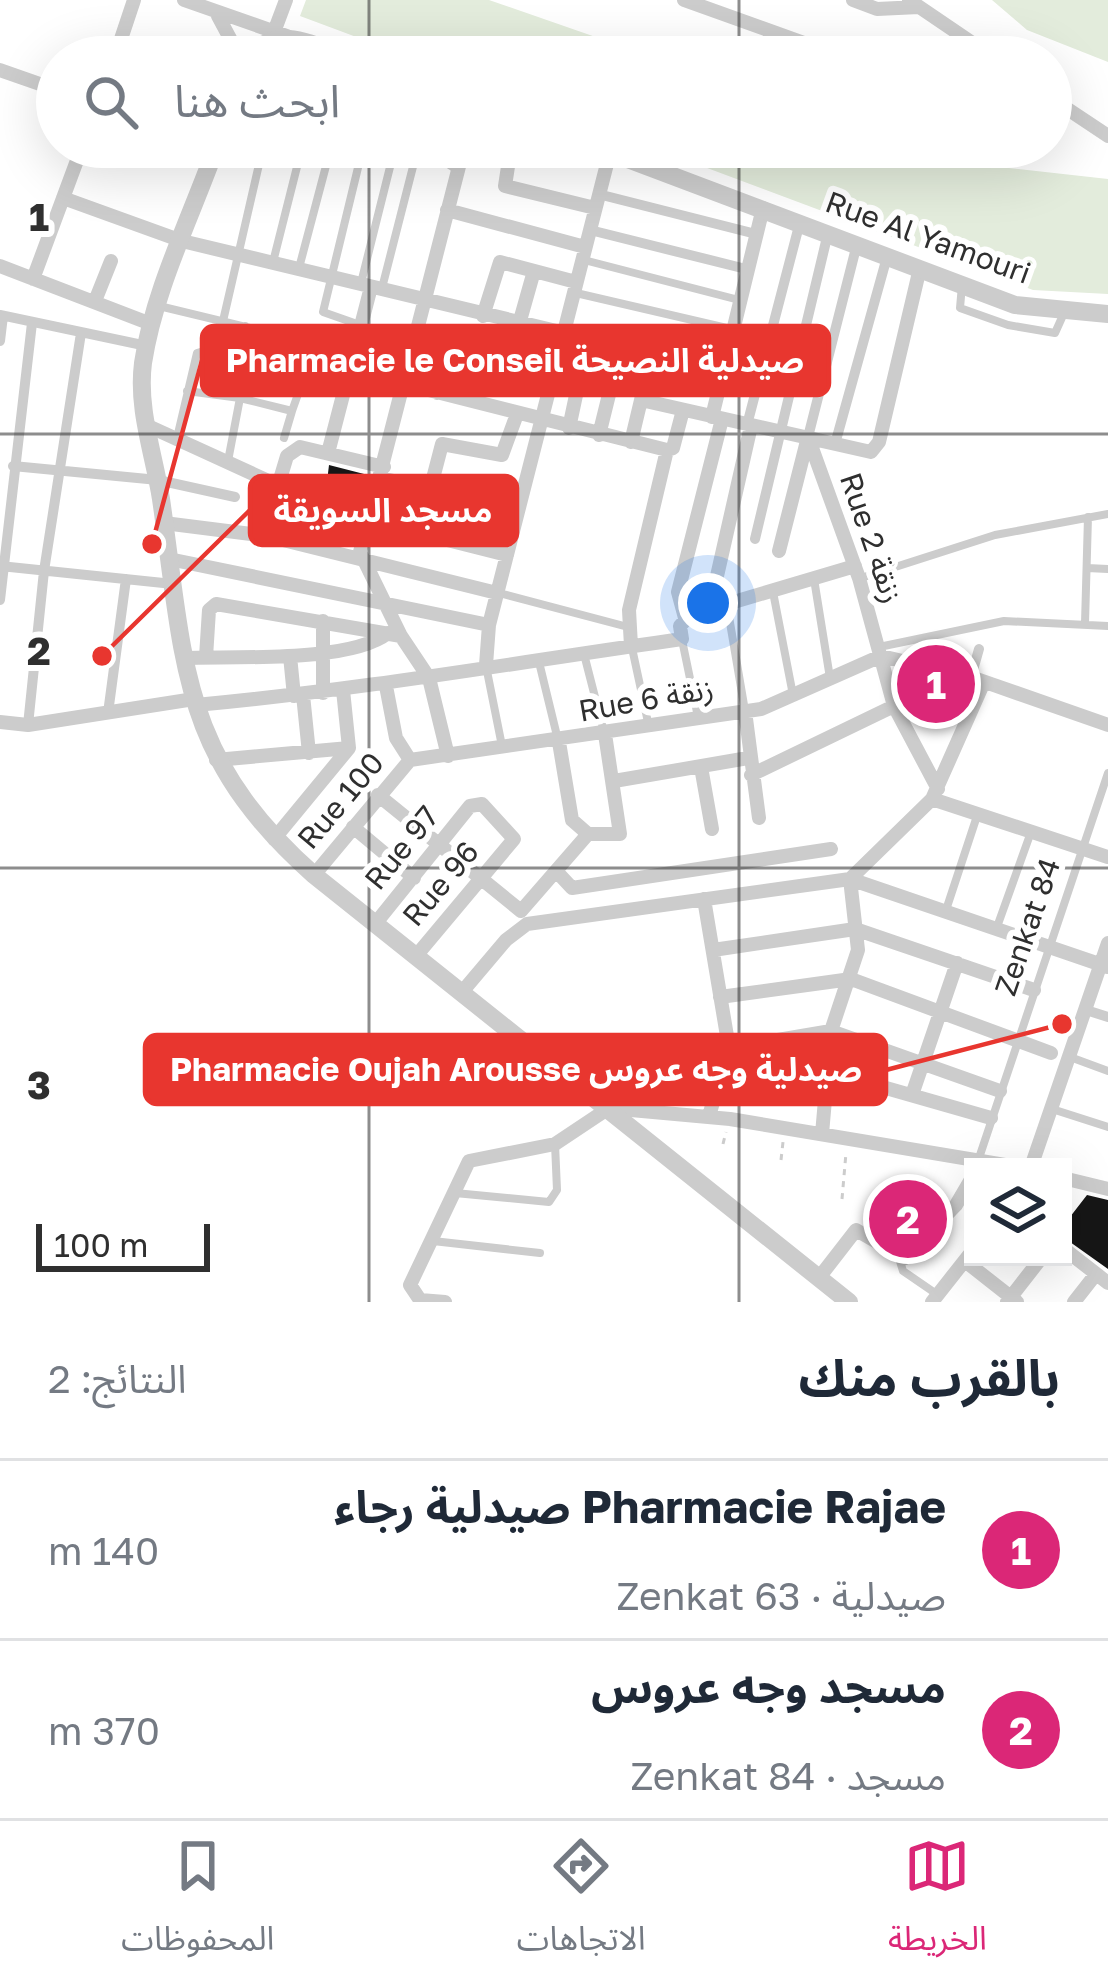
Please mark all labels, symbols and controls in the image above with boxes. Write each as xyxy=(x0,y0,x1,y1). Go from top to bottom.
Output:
search box xyxy=(36,36,1072,168)
icon: search xyxy=(78,69,144,135)
text: ابحث هنا xyxy=(174,73,340,127)
street label: Rue Al Yamouri xyxy=(821,183,1036,291)
text: 1 xyxy=(29,193,49,240)
callout: Pharmacie le Conseil صيدلية النصيحة xyxy=(202,326,829,395)
text: Pharmacie le Conseil صيدلية النصيحة xyxy=(226,340,804,380)
street label: Rue 2 زنقة xyxy=(833,468,911,608)
callout: مسجد السويقة xyxy=(250,476,517,545)
text: مسجد السويقة xyxy=(274,490,492,530)
your location xyxy=(678,573,738,633)
text: 2 xyxy=(27,627,51,674)
pin: 1 xyxy=(897,639,975,729)
street label: Rue 6 زنقة xyxy=(576,669,716,729)
street label: Rue 100 xyxy=(290,745,391,856)
street label: Rue 97 xyxy=(357,798,446,896)
street label: Rue 96 xyxy=(395,834,486,933)
street label: Zenkat 84 xyxy=(987,853,1067,1000)
callout: Pharmacie Oujah Arousse صيدلية وجه عروس xyxy=(145,1035,886,1104)
text: Pharmacie Oujah Arousse صيدلية وجه عروس xyxy=(170,1049,862,1089)
text: 3 xyxy=(27,1061,51,1108)
map controls xyxy=(964,1158,1072,1266)
button: layers xyxy=(964,1158,1072,1266)
pin: 2 xyxy=(869,1174,947,1264)
scale bar xyxy=(36,1218,210,1271)
text: 100 m xyxy=(54,1225,148,1264)
text: بالقرب منك xyxy=(799,1346,1060,1407)
text: النتائج: 2 xyxy=(48,1355,187,1402)
text: Pharmacie Rajae صيدلية رجاء xyxy=(334,1479,946,1533)
text: 140 m xyxy=(48,1527,159,1574)
text: 1 xyxy=(1011,1527,1031,1574)
text: صيدلية · Zenkat 63 xyxy=(616,1572,946,1619)
text: مسجد وجه عروس xyxy=(591,1659,946,1713)
text: 370 m xyxy=(48,1707,160,1754)
text: 2 xyxy=(1009,1707,1033,1754)
text: مسجد · Zenkat 84 xyxy=(630,1752,946,1799)
tab: المحفوظات xyxy=(121,1833,274,1974)
tab: الاتجاهات xyxy=(517,1833,646,1974)
tab: الخريطة xyxy=(888,1833,987,1974)

